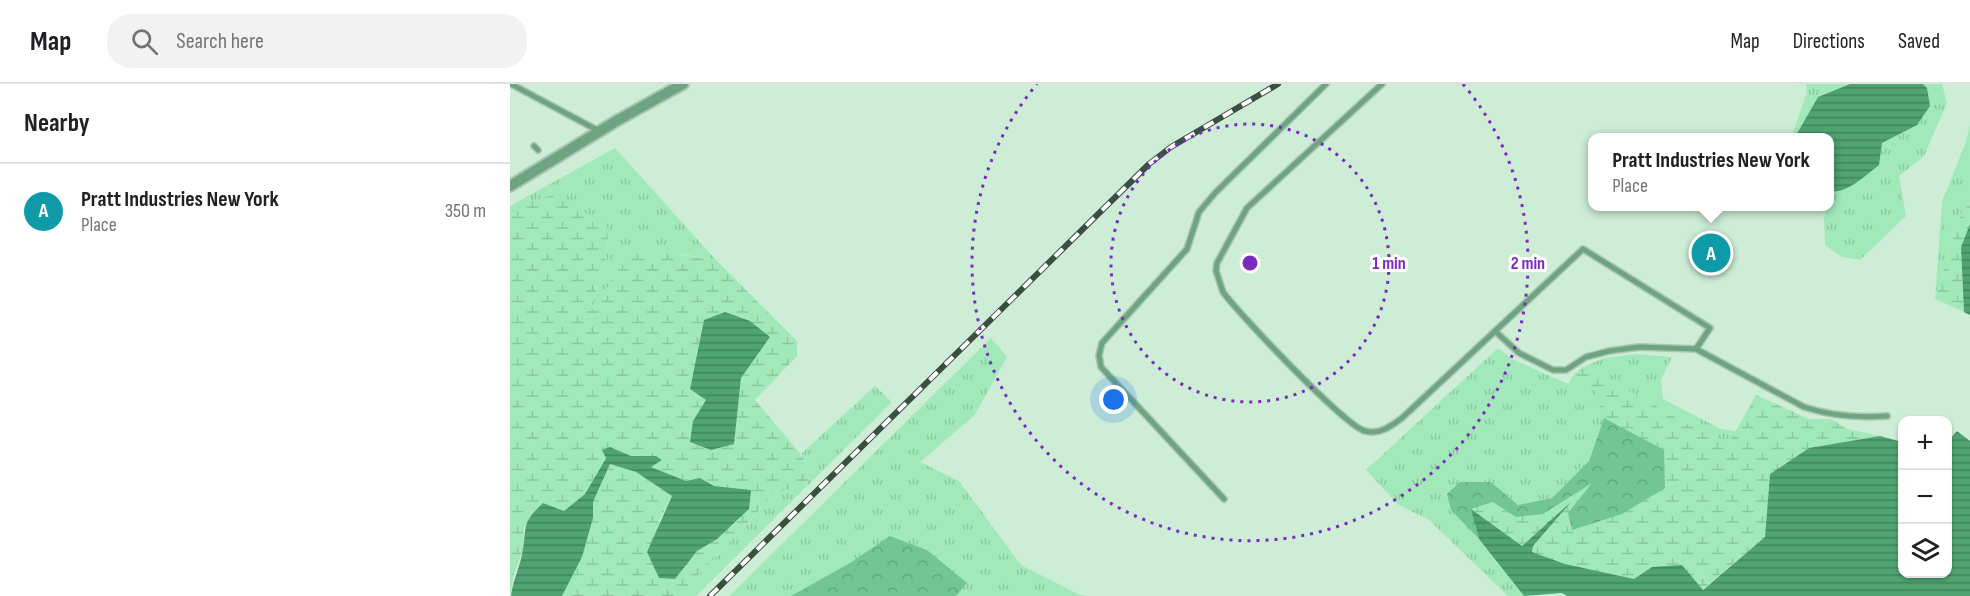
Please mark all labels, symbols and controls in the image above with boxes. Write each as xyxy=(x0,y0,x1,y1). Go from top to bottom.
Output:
search box xyxy=(107,14,527,68)
text: Map xyxy=(30,25,71,58)
icon: search xyxy=(128,25,161,58)
text: Search here xyxy=(176,28,264,55)
text: Map xyxy=(1730,29,1760,54)
text: Directions xyxy=(1793,29,1865,54)
text: Saved xyxy=(1898,29,1940,54)
text: Nearby xyxy=(24,108,90,139)
popup xyxy=(1588,133,1834,211)
text: Pratt Industries New York xyxy=(1612,147,1810,174)
text: Place xyxy=(1612,174,1648,198)
text: Pratt Industries New York xyxy=(81,186,279,213)
text: A xyxy=(39,199,48,223)
text: 350 m xyxy=(445,199,486,223)
text: Place xyxy=(81,213,117,237)
pin: A xyxy=(1692,230,1730,276)
centre of rings xyxy=(1240,253,1260,273)
text: 1 min xyxy=(1372,253,1406,274)
text: 2 min xyxy=(1511,253,1545,274)
your location xyxy=(1099,385,1128,414)
map controls xyxy=(1898,416,1952,578)
button: + xyxy=(1898,416,1952,470)
button: − xyxy=(1898,470,1952,524)
button: layers xyxy=(1898,524,1952,578)

